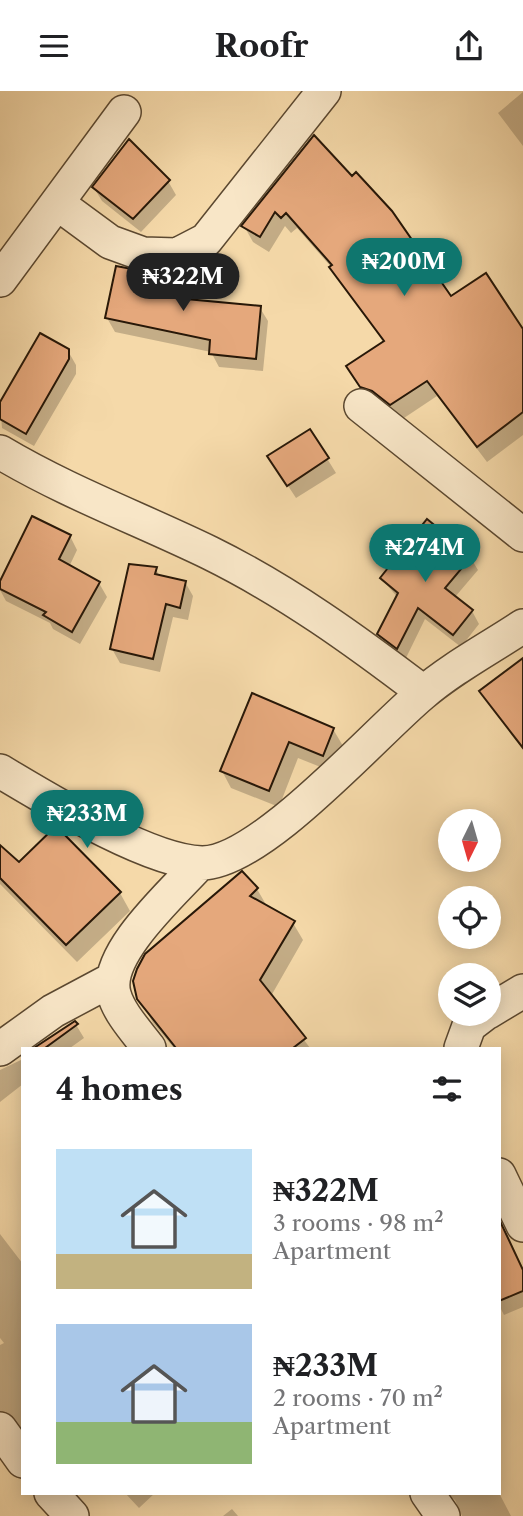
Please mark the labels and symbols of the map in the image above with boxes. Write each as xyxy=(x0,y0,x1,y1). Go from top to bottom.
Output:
pin: ₦200M xyxy=(355,239,453,298)
pin: ₦322M xyxy=(134,253,232,313)
pin: ₦274M xyxy=(376,525,474,584)
pin: ₦233M xyxy=(38,791,136,850)
north arrow xyxy=(438,809,500,871)

